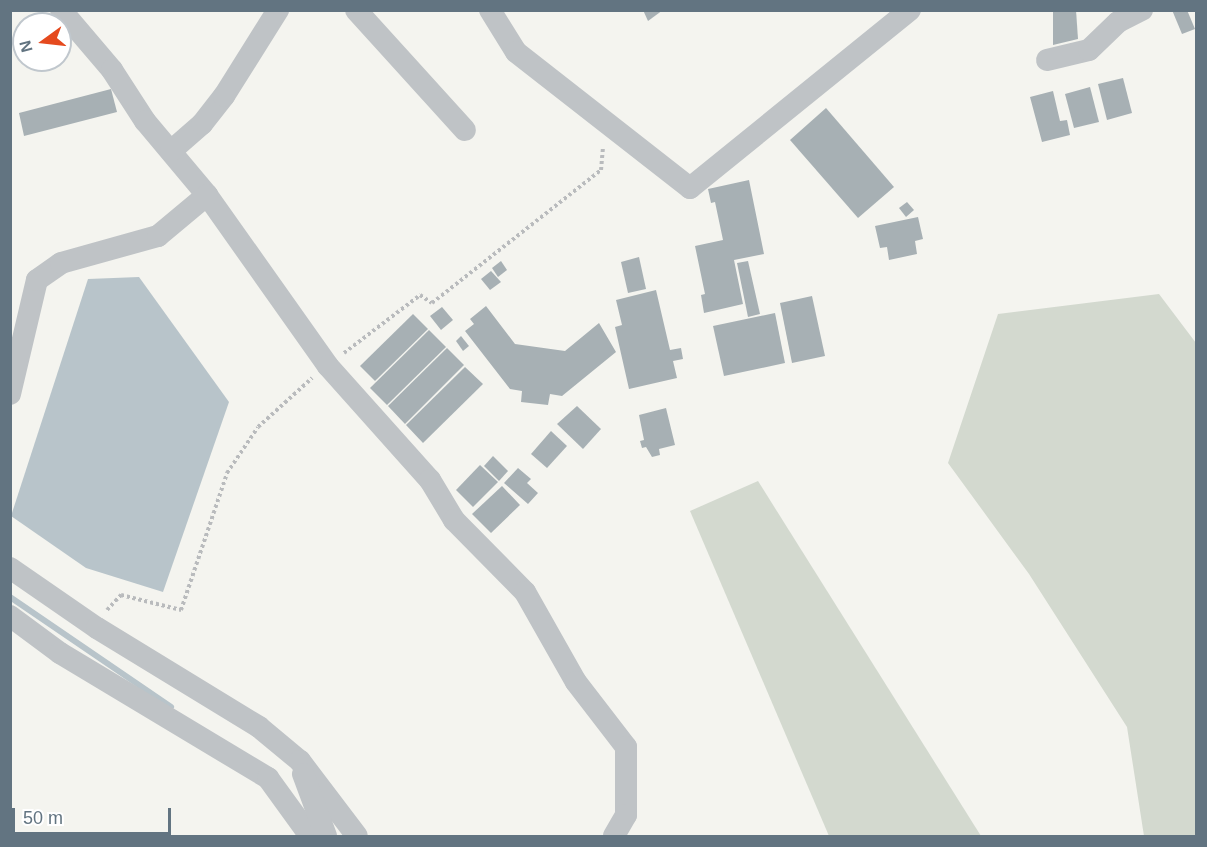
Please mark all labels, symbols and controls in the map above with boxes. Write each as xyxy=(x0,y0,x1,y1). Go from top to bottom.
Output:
north arrow xyxy=(12,12,72,72)
text: N xyxy=(16,38,36,54)
scale bar xyxy=(15,796,174,834)
text: 50 m xyxy=(23,808,63,828)

